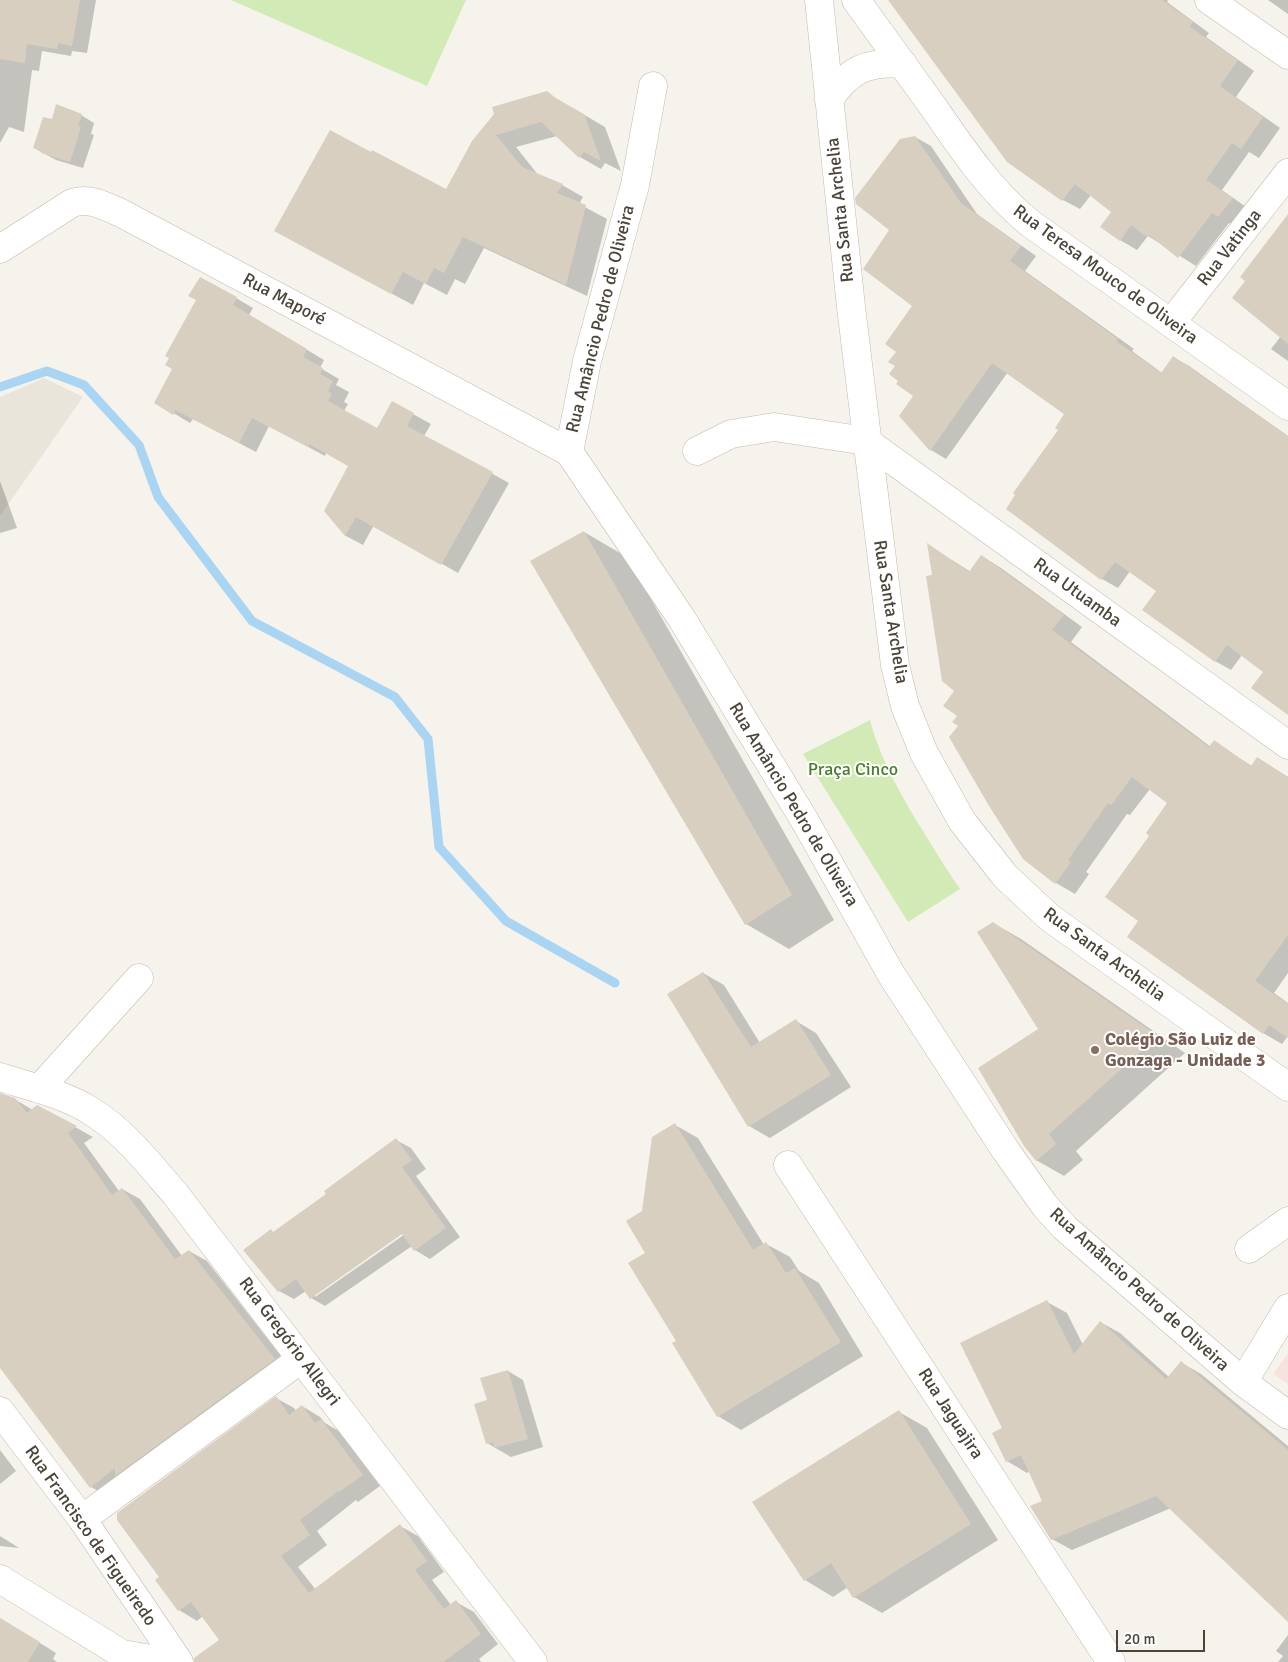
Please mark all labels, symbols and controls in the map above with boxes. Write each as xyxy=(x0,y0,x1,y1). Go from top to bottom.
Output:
street label: Rua Santa Archelia xyxy=(823,137,859,283)
street label: Rua Teresa Mouco de Oliveira xyxy=(1008,201,1202,349)
street label: Rua Amâncio Pedro de Oliveira xyxy=(562,203,640,435)
street label: Rua Vatinga xyxy=(1193,205,1267,291)
street label: Rua Maporé xyxy=(239,269,329,331)
street label: Rua Santa Archelia xyxy=(868,538,912,686)
street label: Rua Utuamba xyxy=(1029,554,1125,632)
street label: Rua Amâncio Pedro de Oliveira xyxy=(723,699,863,911)
park label: Praça Cinco xyxy=(808,759,898,781)
street label: Rua Santa Archelia xyxy=(1039,904,1169,1006)
place label: Colégio São Luiz de Gonzaga - Unidade 3 xyxy=(1105,1029,1265,1072)
marker: Colégio São Luiz de Gonzaga - Unidade 3 xyxy=(1089,1044,1101,1056)
street label: Rua Amâncio Pedro de Oliveira xyxy=(1045,1204,1233,1376)
street label: Rua Gregório Allegri xyxy=(234,1273,344,1411)
street label: Rua Jaguajira xyxy=(913,1365,987,1463)
street label: Rua Francisco de Figueiredo xyxy=(19,1442,161,1630)
scale bar xyxy=(1118,1620,1207,1652)
text: 20 m xyxy=(1124,1630,1155,1648)

